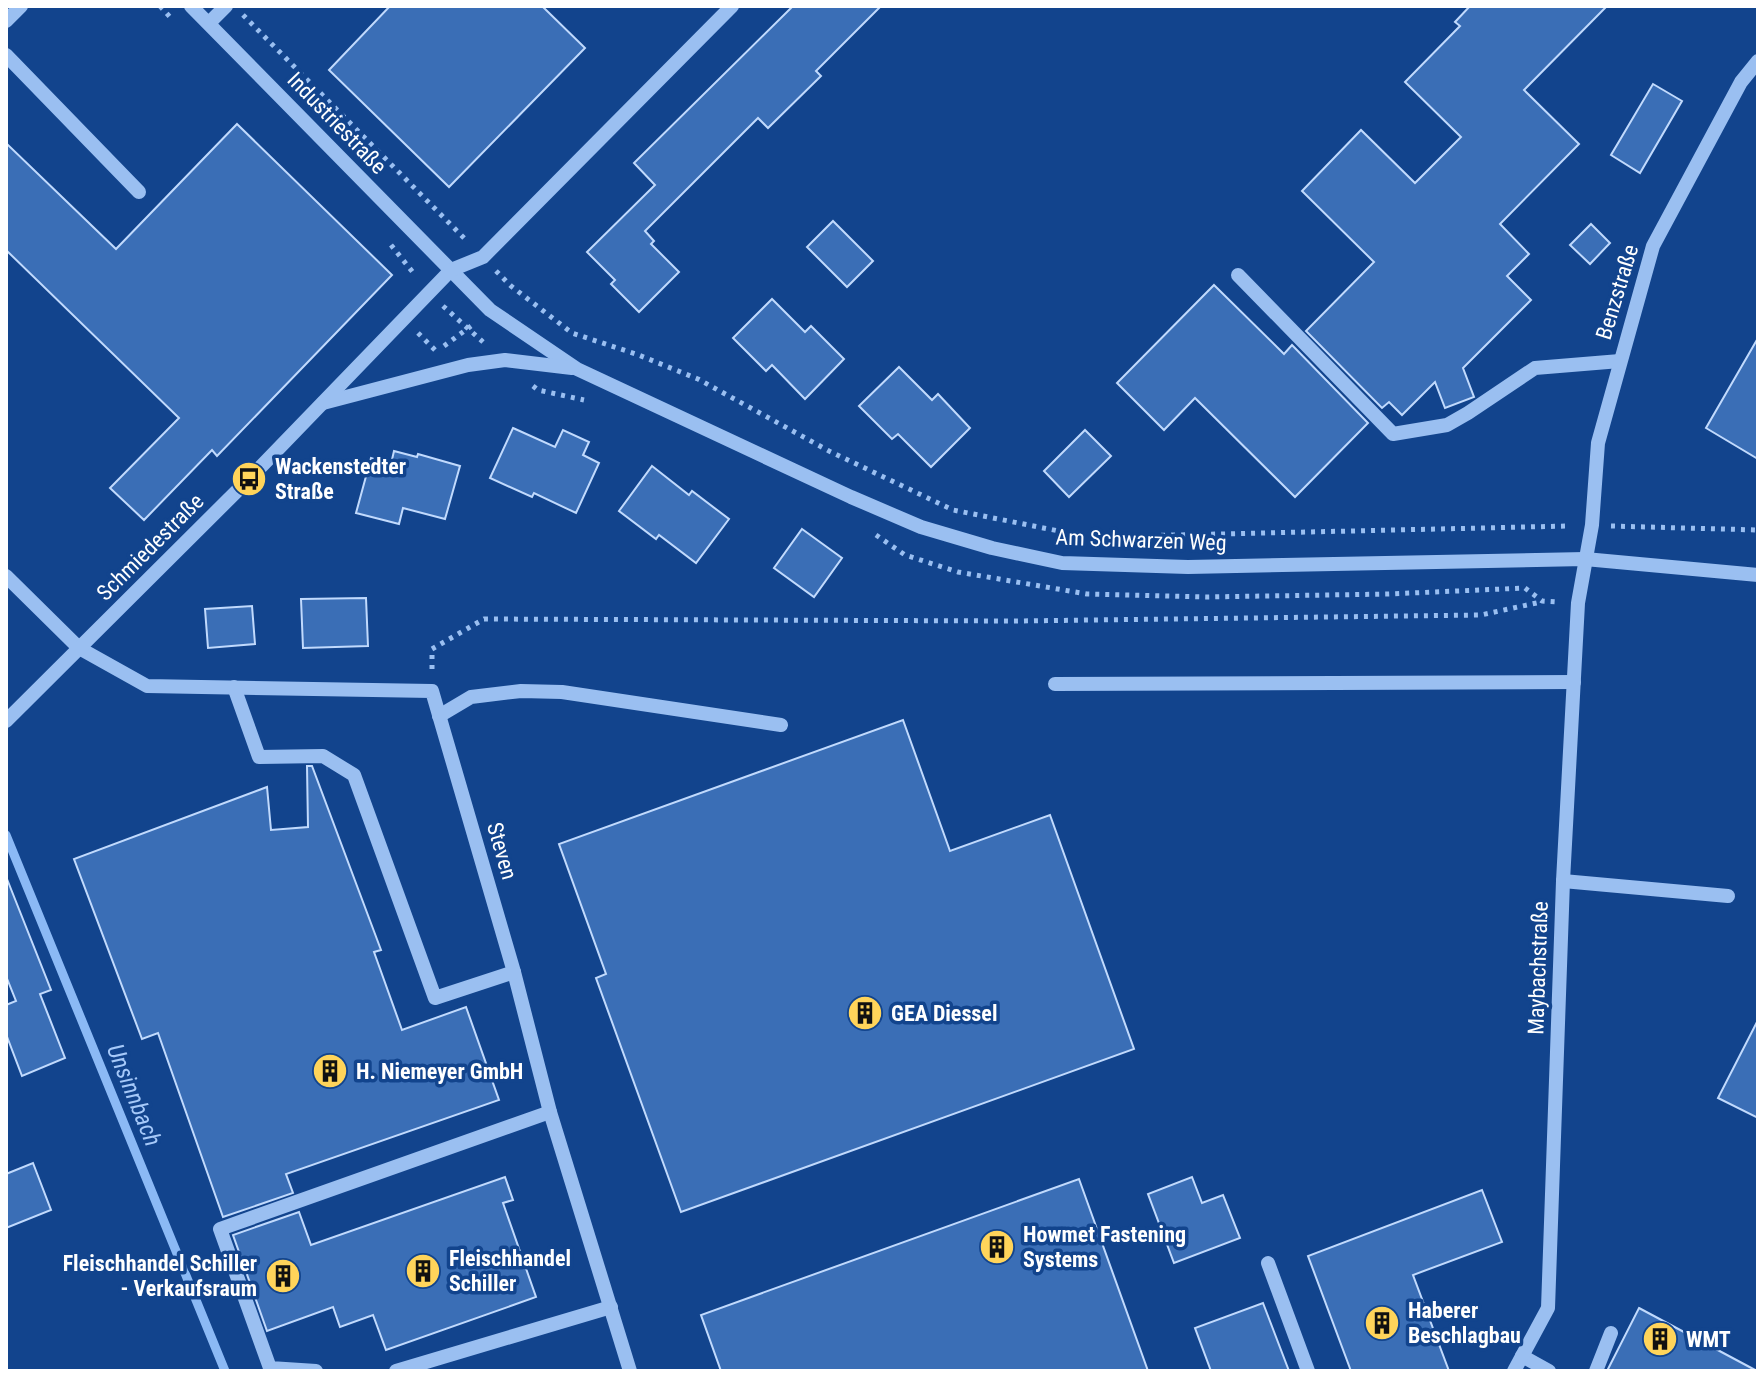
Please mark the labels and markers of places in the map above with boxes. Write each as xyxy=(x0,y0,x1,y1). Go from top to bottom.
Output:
place label: Wackenstedter Straße xyxy=(275,454,406,504)
bus stop icon: Wackenstedter Straße xyxy=(230,460,268,498)
building icon: GEA Diessel xyxy=(846,994,884,1032)
place label: GEA Diessel xyxy=(891,1001,997,1026)
building icon: H. Niemeyer GmbH xyxy=(311,1052,349,1090)
place label: H. Niemeyer GmbH xyxy=(356,1059,523,1084)
place label: Howmet Fastening Systems xyxy=(1023,1222,1186,1272)
building icon: Howmet Fastening Systems xyxy=(978,1228,1016,1266)
place label: Fleischhandel Schiller xyxy=(449,1246,571,1296)
place label: Fleischhandel Schiller - Verkaufsraum xyxy=(63,1251,257,1301)
building icon: Fleischhandel Schiller xyxy=(404,1252,442,1290)
building icon: Fleischhandel Schiller - Verkaufsraum xyxy=(264,1257,302,1295)
place label: Haberer Beschlagbau xyxy=(1408,1298,1521,1348)
building icon: Haberer Beschlagbau xyxy=(1363,1304,1401,1342)
building icon: WMT xyxy=(1641,1320,1679,1358)
place label: WMT xyxy=(1686,1327,1731,1352)

